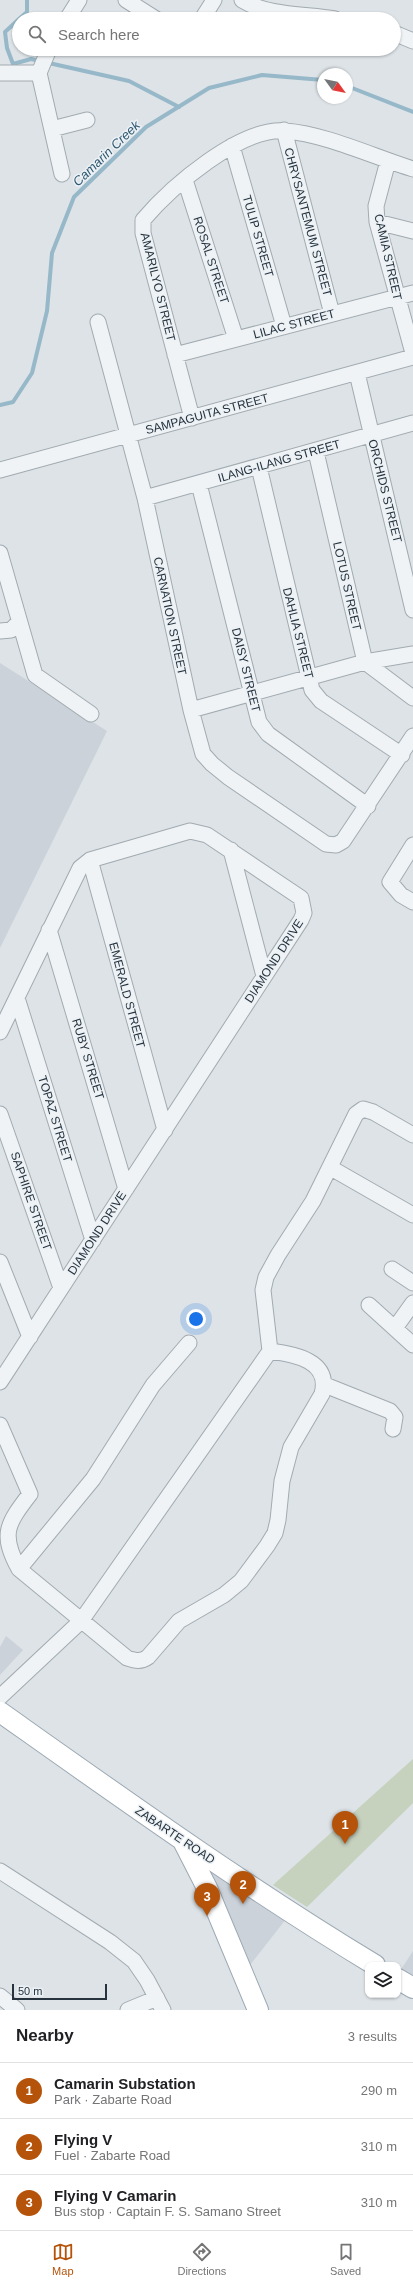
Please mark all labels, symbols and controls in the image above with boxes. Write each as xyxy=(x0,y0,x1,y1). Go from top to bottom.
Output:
search box xyxy=(12,12,401,56)
icon: search xyxy=(26,23,48,45)
text: Search here xyxy=(58,26,140,43)
north arrow xyxy=(317,68,353,104)
water label: Camarin Creek xyxy=(70,117,144,189)
street label: CHRYSANTEMUM STREET xyxy=(281,146,335,298)
street label: TULIP STREET xyxy=(240,193,277,279)
street label: CAMIA STREET xyxy=(371,213,405,302)
street label: ROSAL STREET xyxy=(190,215,232,306)
street label: AMARILYO STREET xyxy=(138,231,178,344)
street label: LILAC STREET xyxy=(252,306,337,342)
street label: SAMPAGUITA STREET xyxy=(144,391,271,437)
street label: ILANG-ILANG STREET xyxy=(216,437,342,485)
street label: ORCHIDS STREET xyxy=(365,438,405,545)
street label: LOTUS STREET xyxy=(330,540,364,632)
street label: CARNATION STREET xyxy=(151,556,190,677)
street label: DAHLIA STREET xyxy=(280,586,316,681)
street label: DAISY STREET xyxy=(229,626,263,714)
street label: DIAMOND DRIVE xyxy=(242,917,306,1005)
street label: EMERALD STREET xyxy=(106,941,148,1050)
street label: RUBY STREET xyxy=(69,1017,107,1102)
street label: TOPAZ STREET xyxy=(35,1074,75,1165)
street label: SAPHIRE STREET xyxy=(8,1150,55,1253)
street label: DIAMOND DRIVE xyxy=(65,1189,129,1277)
your location xyxy=(186,1309,206,1329)
street label: ZABARTE ROAD xyxy=(132,1803,218,1867)
pin: 1 xyxy=(332,1811,358,1844)
pin: 2 xyxy=(230,1871,256,1904)
pin: 3 xyxy=(194,1883,220,1916)
map controls xyxy=(365,1962,401,1998)
button: layers xyxy=(365,1962,401,1998)
scale bar xyxy=(12,1982,107,2001)
text: 50 m xyxy=(18,1985,42,1997)
text: Nearby xyxy=(16,2026,74,2045)
text: 3 results xyxy=(348,2029,397,2044)
text: Camarin Substation xyxy=(54,2075,196,2092)
text: 1 xyxy=(25,2083,33,2098)
text: 290 m xyxy=(361,2083,397,2098)
text: Park · Zabarte Road xyxy=(54,2092,172,2107)
text: Flying V xyxy=(54,2131,112,2148)
text: 2 xyxy=(25,2139,33,2154)
text: 310 m xyxy=(361,2139,397,2154)
text: Fuel · Zabarte Road xyxy=(54,2148,170,2163)
text: Flying V Camarin xyxy=(54,2187,177,2204)
text: 3 xyxy=(25,2195,33,2210)
text: 310 m xyxy=(361,2195,397,2210)
text: Bus stop · Captain F. S. Samano Street xyxy=(54,2204,281,2219)
tab: Map xyxy=(52,2241,74,2277)
tab: Directions xyxy=(177,2241,226,2277)
tab: Saved xyxy=(330,2241,361,2277)

